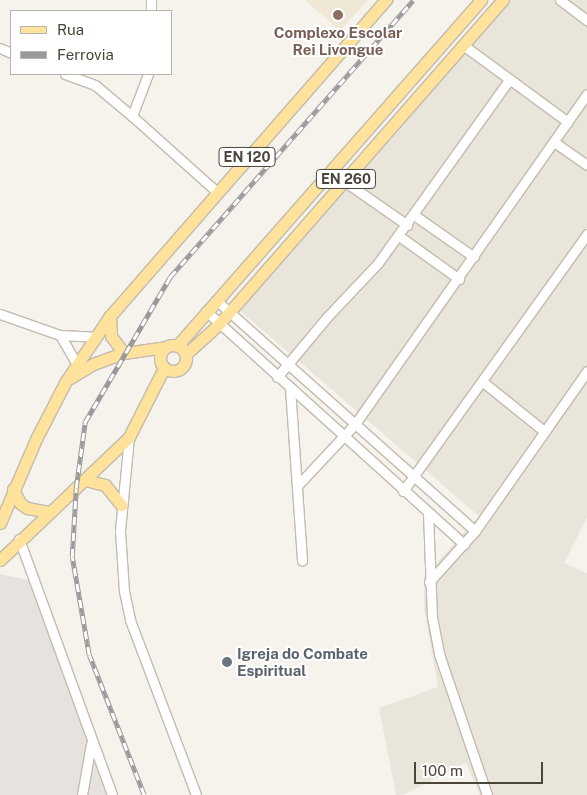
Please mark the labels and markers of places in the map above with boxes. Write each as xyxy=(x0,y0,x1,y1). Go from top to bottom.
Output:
marker: Complexo Escolar Rei Livongue xyxy=(332,9,344,21)
place label: Complexo Escolar Rei Livongue xyxy=(274,23,402,58)
place label: Igreja do Combate Espiritual xyxy=(237,644,368,679)
marker: Igreja do Combate Espiritual xyxy=(221,656,233,668)

